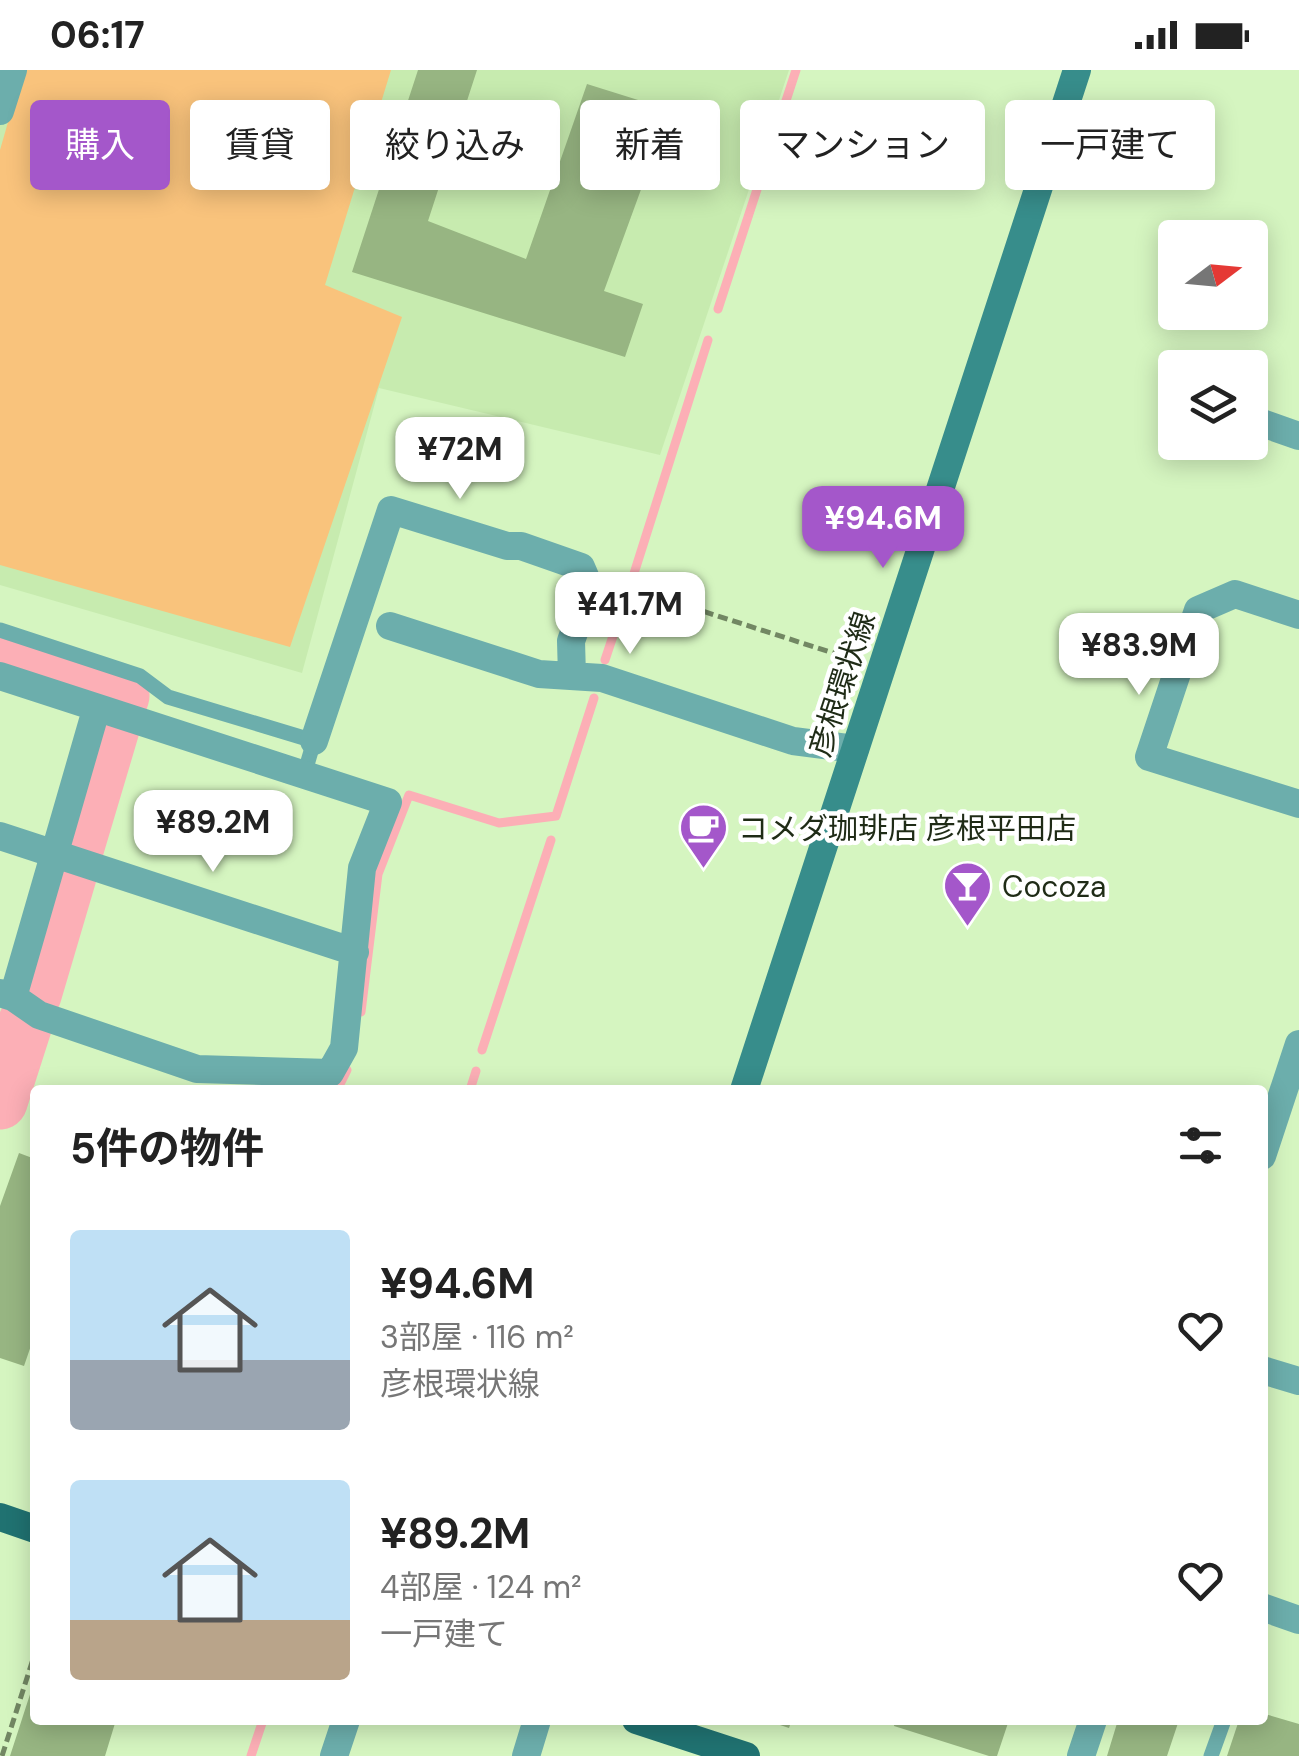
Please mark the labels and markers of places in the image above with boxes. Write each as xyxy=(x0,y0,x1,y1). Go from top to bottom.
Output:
pin: ¥72M xyxy=(401,417,519,502)
pin: ¥94.6M xyxy=(802,486,964,571)
pin: ¥41.7M xyxy=(549,572,711,657)
pin: ¥83.9M xyxy=(1058,613,1220,698)
pin: ¥89.2M xyxy=(132,790,294,875)
cafe icon: コメダ珈琲店 彦根平田店 xyxy=(677,802,729,870)
place label: コメダ珈琲店 彦根平田店 xyxy=(738,809,1076,848)
bar icon: Cocoza xyxy=(941,860,993,928)
place label: Cocoza xyxy=(1002,867,1106,906)

